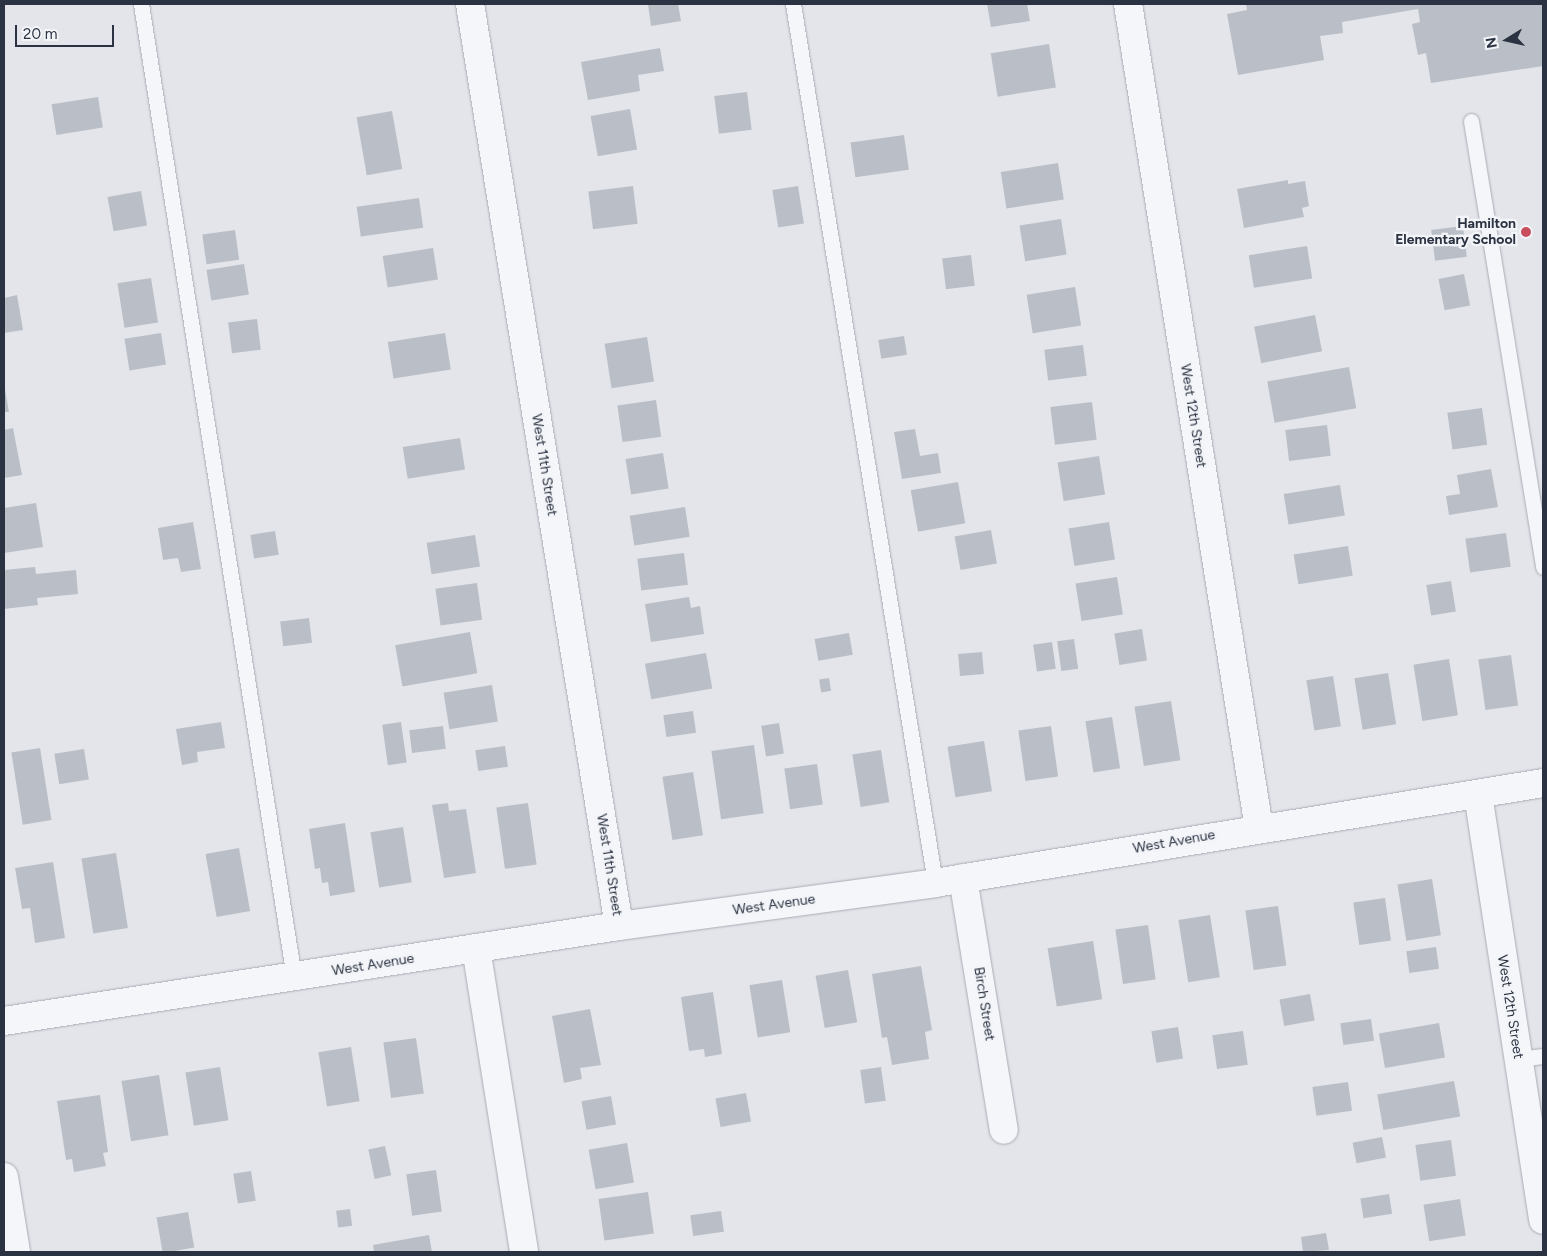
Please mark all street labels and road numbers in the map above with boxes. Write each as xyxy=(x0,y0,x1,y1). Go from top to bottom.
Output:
street label: West 12th Street xyxy=(1176,363,1210,469)
street label: West 11th Street xyxy=(528,413,560,517)
street label: West 11th Street xyxy=(593,813,625,917)
street label: West Avenue xyxy=(1132,827,1216,857)
street label: West Avenue xyxy=(732,891,816,919)
street label: West Avenue xyxy=(331,950,415,980)
street label: West 12th Street xyxy=(1493,954,1527,1060)
street label: Birch Street xyxy=(970,966,998,1042)

